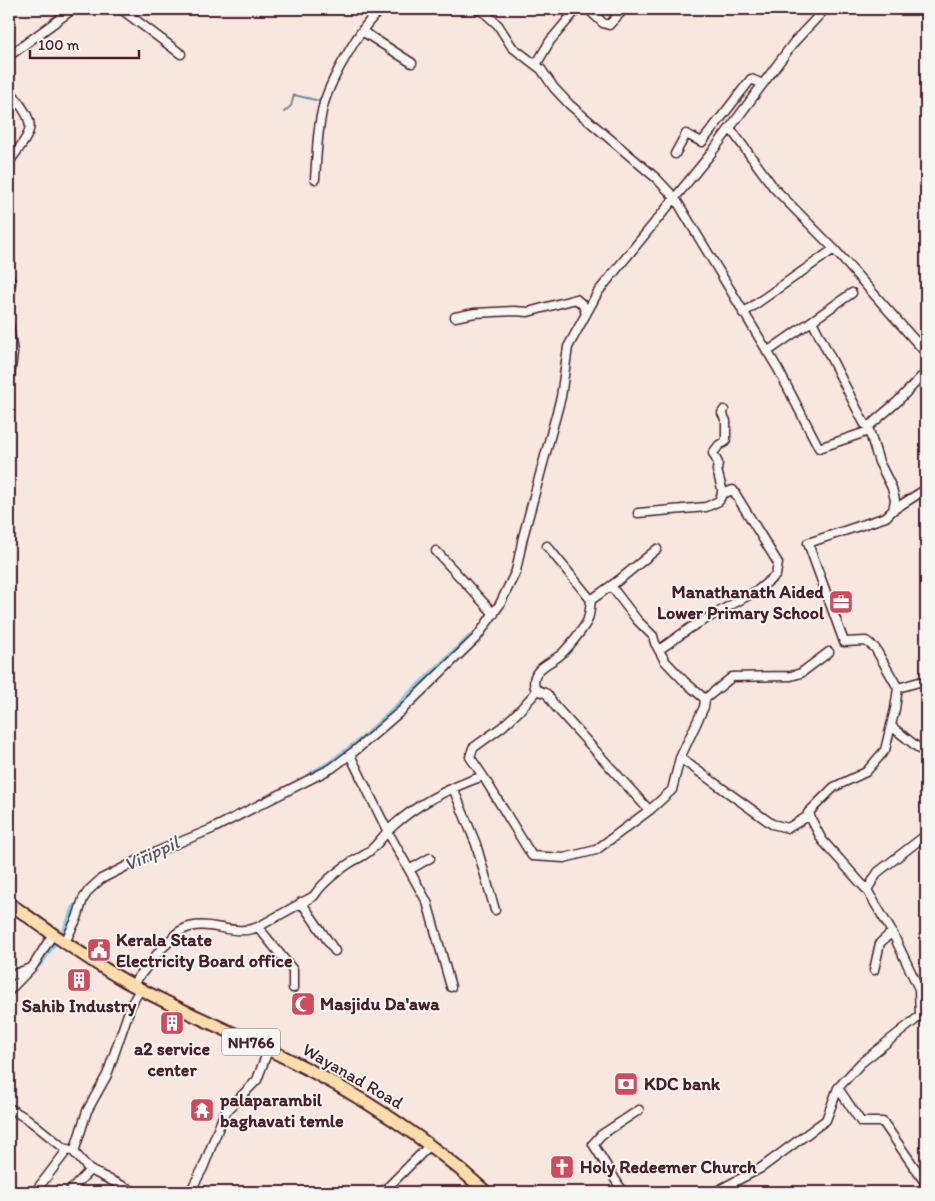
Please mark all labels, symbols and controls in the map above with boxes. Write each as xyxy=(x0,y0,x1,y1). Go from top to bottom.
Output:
scale bar xyxy=(30,28,139,60)
text: 100 m xyxy=(38,36,80,54)
place label: Manathanath Aided Lower Primary School xyxy=(657,581,825,624)
office icon: Manathanath Aided Lower Primary School xyxy=(828,589,854,615)
water label: Virippil xyxy=(120,830,184,876)
place label: Kerala State Electricity Board office xyxy=(116,929,293,972)
public building icon: Kerala State Electricity Board office xyxy=(86,937,112,963)
building icon: Sahib Industry xyxy=(66,967,92,993)
mosque icon: Masjidu Da'awa xyxy=(290,991,316,1017)
place label: Masjidu Da'awa xyxy=(320,993,440,1015)
place label: Sahib Industry xyxy=(22,995,137,1017)
building icon: a2 service center xyxy=(159,1010,185,1036)
road number: NH766 xyxy=(222,1028,280,1056)
place label: a2 service center xyxy=(134,1038,210,1081)
street label: Wayanad Road xyxy=(299,1038,407,1114)
bank icon: KDC bank xyxy=(613,1071,639,1097)
place label: KDC bank xyxy=(644,1073,721,1095)
place label: palaparambil baghavati temle xyxy=(219,1089,344,1132)
temple icon: palaparambil baghavati temle xyxy=(189,1097,215,1123)
church icon: Holy Redeemer Church xyxy=(549,1154,575,1180)
place label: Holy Redeemer Church xyxy=(580,1156,757,1178)

